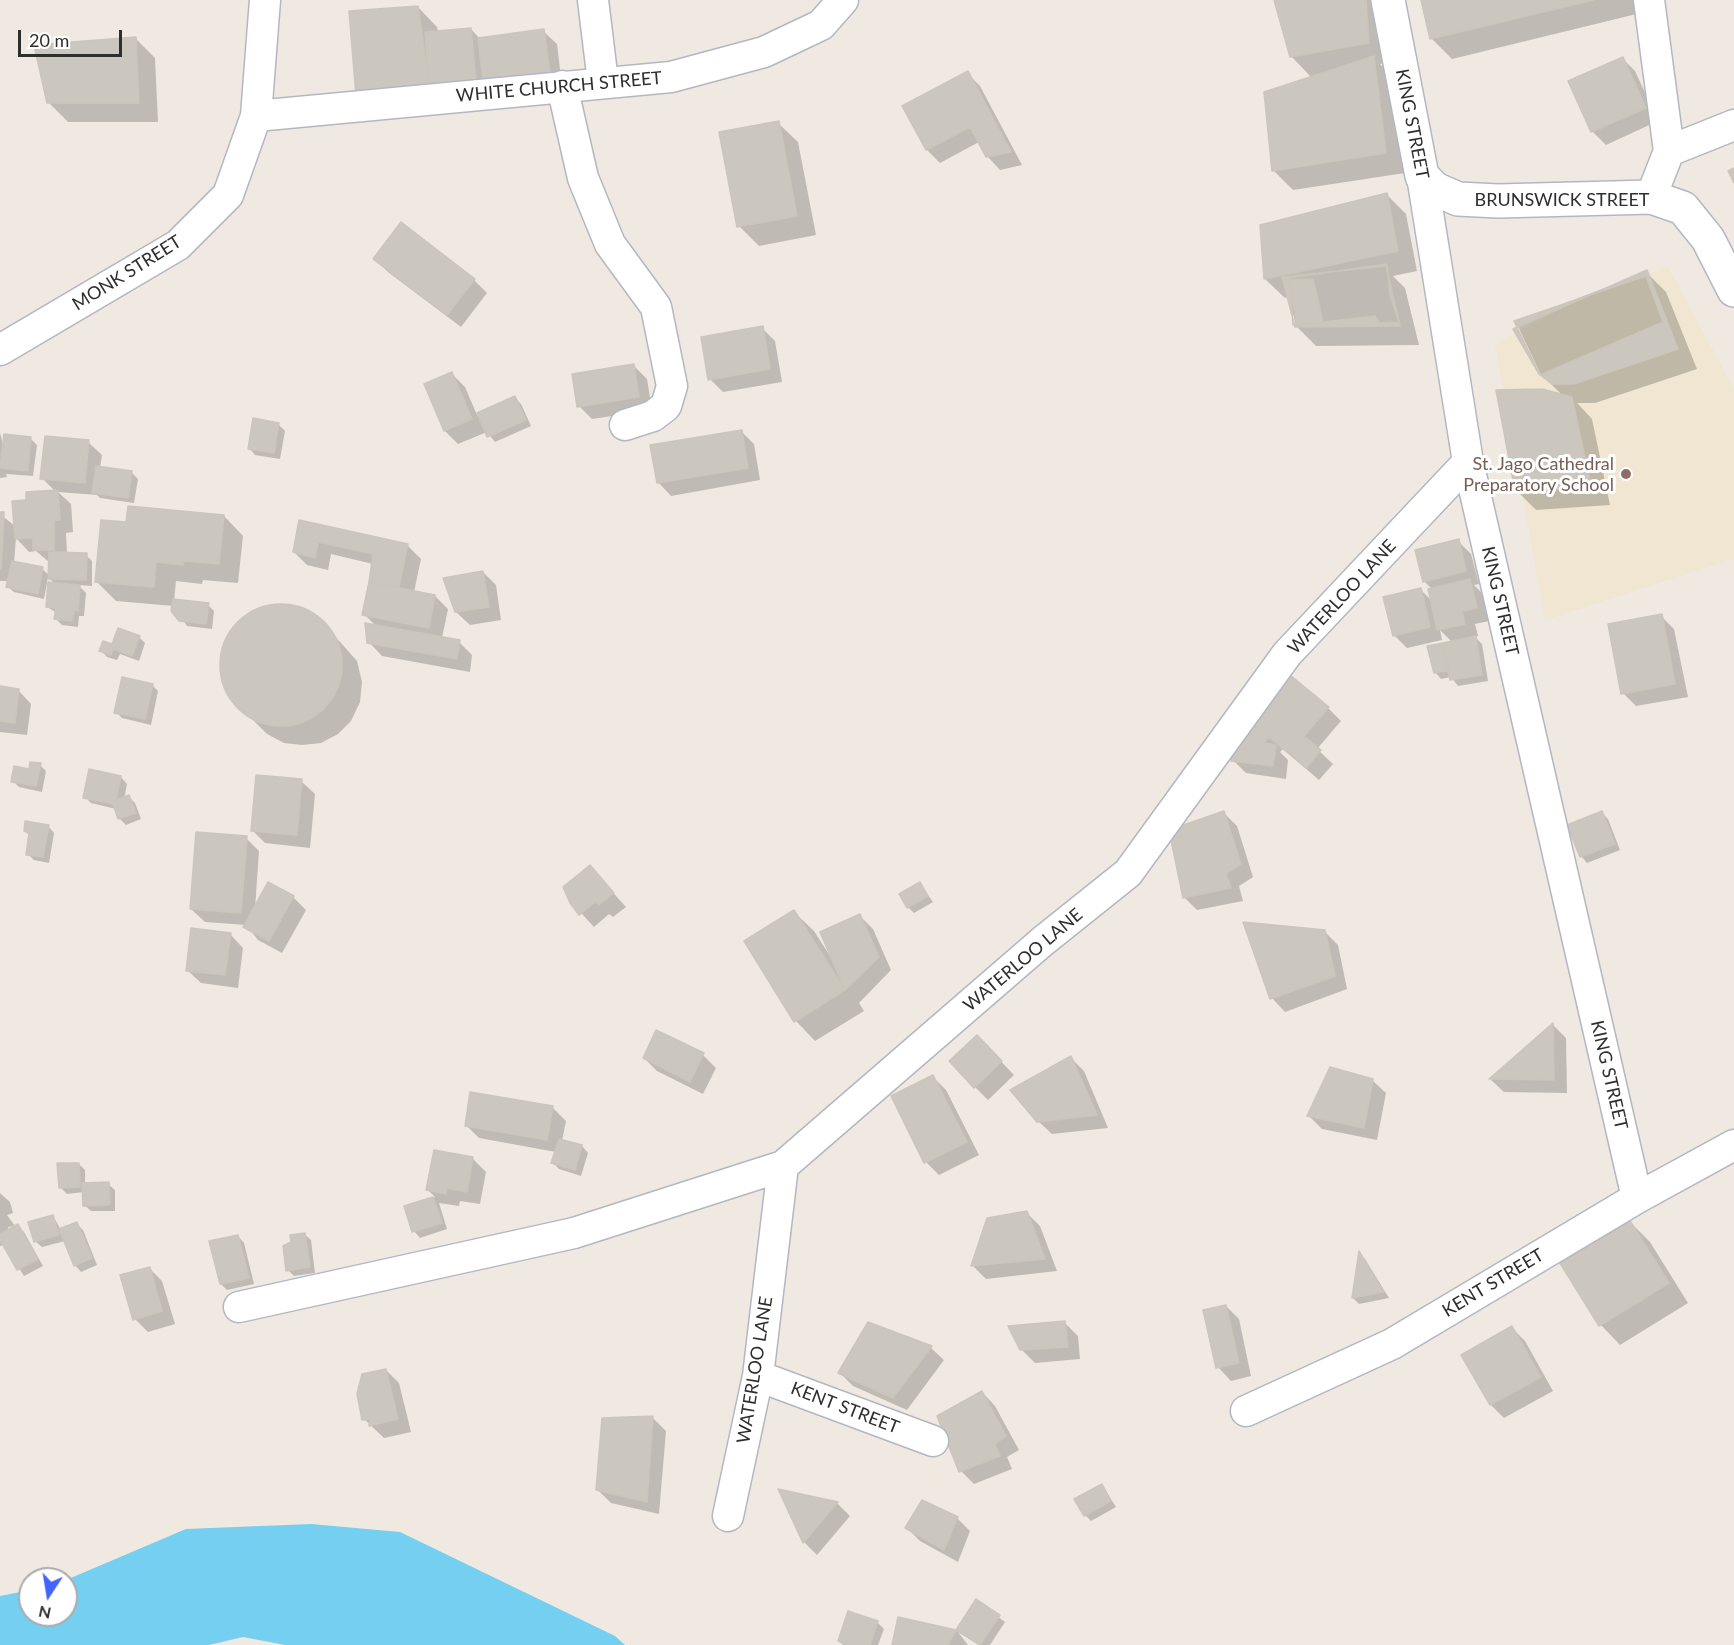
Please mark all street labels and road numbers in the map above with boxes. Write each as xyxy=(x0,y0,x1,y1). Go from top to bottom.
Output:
street label: WHITE CHURCH STREET xyxy=(455,67,663,107)
street label: KING STREET xyxy=(1391,67,1433,181)
street label: BRUNSWICK STREET xyxy=(1475,189,1649,211)
street label: MONK STREET xyxy=(68,231,186,315)
street label: WATERLOO LANE xyxy=(1283,535,1401,659)
street label: KING STREET xyxy=(1477,544,1523,658)
street label: WATERLOO LANE xyxy=(959,904,1087,1016)
street label: KING STREET xyxy=(1586,1018,1632,1132)
street label: KENT STREET xyxy=(1438,1244,1548,1322)
street label: WATERLOO LANE xyxy=(733,1295,777,1445)
street label: KENT STREET xyxy=(788,1377,902,1439)

